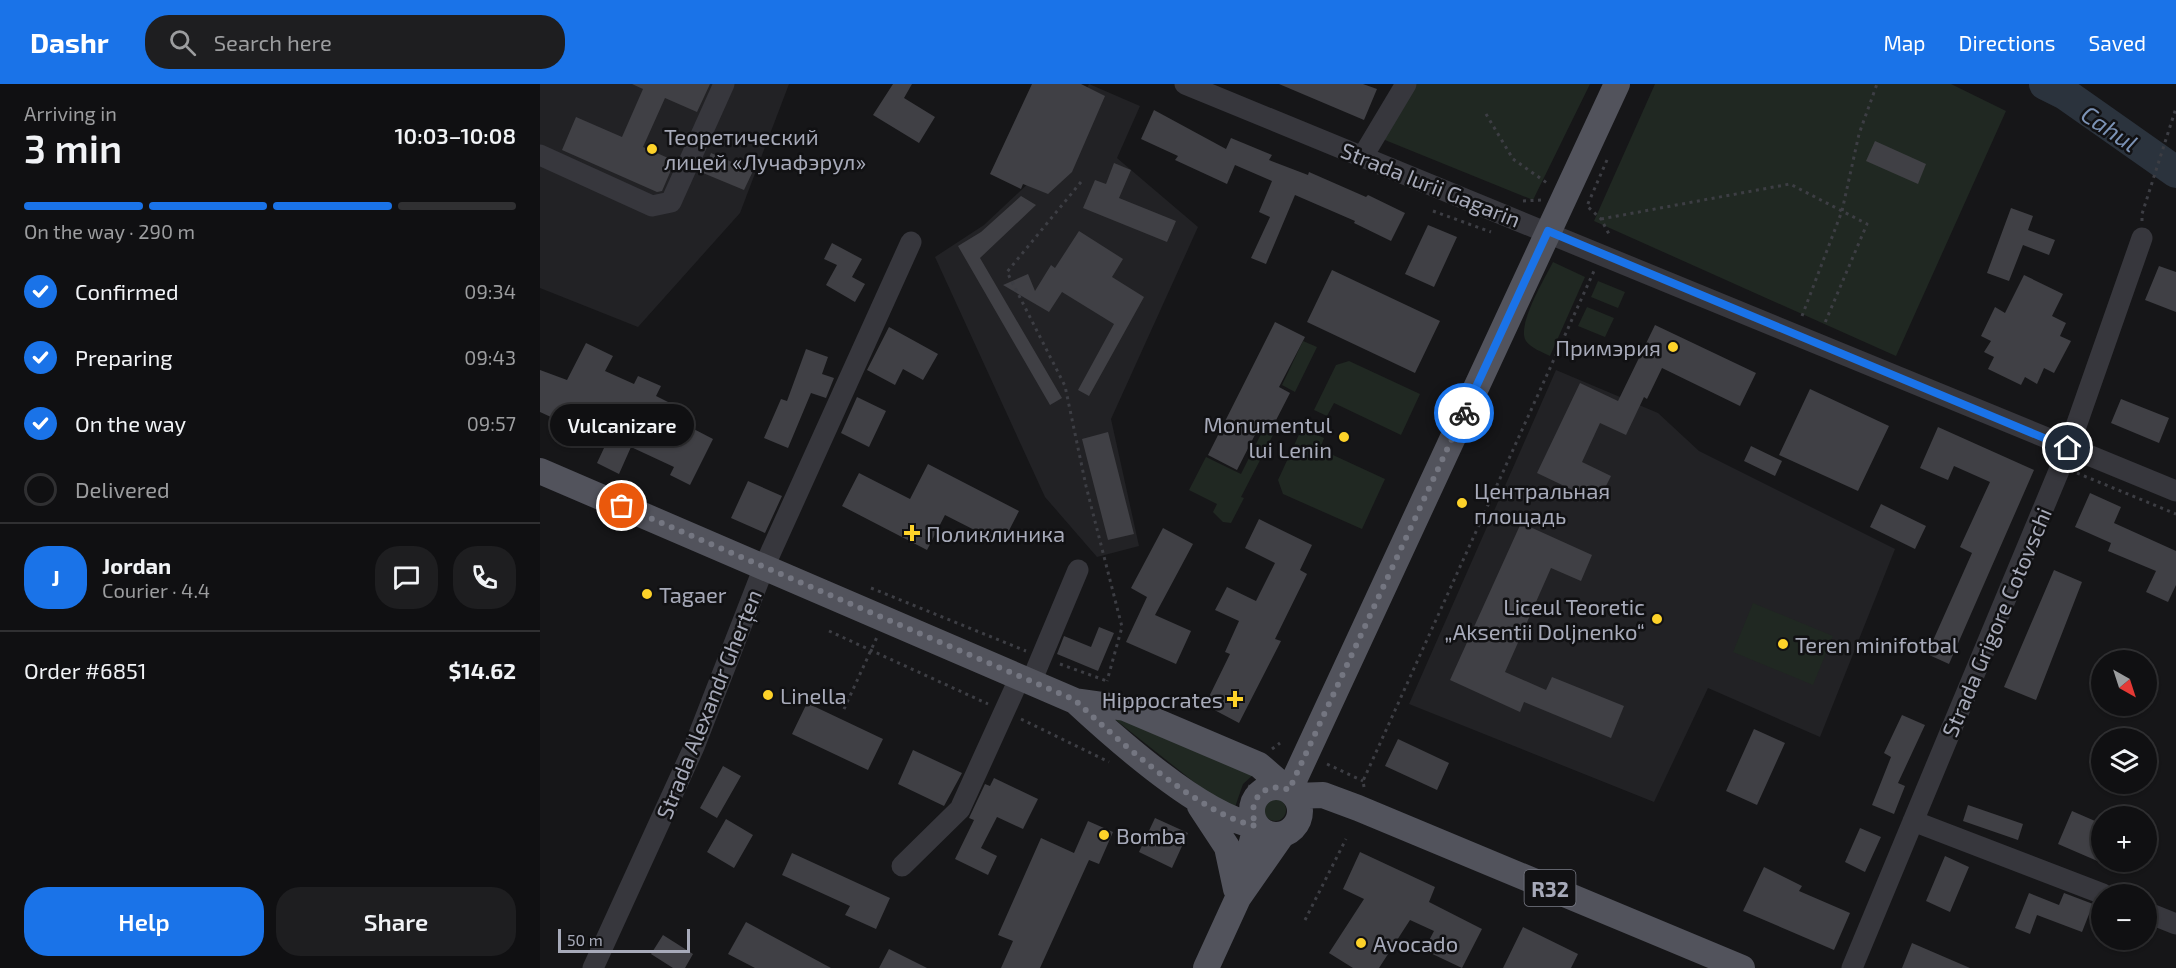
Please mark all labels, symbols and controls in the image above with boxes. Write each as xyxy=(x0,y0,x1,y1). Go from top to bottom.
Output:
search box xyxy=(145,15,565,69)
text: Dashr xyxy=(30,25,109,59)
icon: search xyxy=(166,26,199,59)
text: Search here xyxy=(214,29,332,55)
text: Map xyxy=(1883,30,1926,55)
text: Directions xyxy=(1959,30,2055,55)
text: Saved xyxy=(2088,30,2146,55)
water label: Cahul xyxy=(2076,99,2144,157)
text: Arriving in xyxy=(24,101,117,125)
text: 10:03–10:08 xyxy=(394,122,516,148)
place label: Теоретический лицей «Лучафэрул» xyxy=(664,123,866,175)
text: 3 min xyxy=(24,124,122,171)
street label: Strada Iurii Gagarin xyxy=(1337,136,1525,232)
marker: Теоретический лицей «Лучафэрул» xyxy=(645,142,659,156)
text: On the way · 290 m xyxy=(24,219,195,243)
icon: check xyxy=(24,275,57,308)
text: Confirmed xyxy=(75,278,179,304)
text: 09:34 xyxy=(464,279,516,303)
place label: Примэрия xyxy=(1555,334,1661,360)
marker: Примэрия xyxy=(1666,340,1680,354)
icon: check xyxy=(24,341,57,374)
text: Preparing xyxy=(75,344,173,370)
text: 09:43 xyxy=(464,345,516,369)
courier xyxy=(1434,383,1494,443)
icon: bike xyxy=(1448,397,1481,430)
callout: Vulcanizare xyxy=(550,404,694,446)
icon: check xyxy=(24,407,57,440)
text: On the way xyxy=(75,410,186,436)
text: 09:57 xyxy=(467,411,516,435)
place label: Monumentul lui Lenin xyxy=(1204,411,1332,462)
text: Vulcanizare xyxy=(567,413,677,437)
pin xyxy=(2042,422,2093,473)
marker: Monumentul lui Lenin xyxy=(1337,430,1351,444)
icon: home xyxy=(2051,431,2084,464)
text: Delivered xyxy=(75,476,170,502)
place label: Центральная площадь xyxy=(1474,477,1610,528)
pin xyxy=(596,480,647,531)
icon: bag xyxy=(605,489,638,522)
marker: Центральная площадь xyxy=(1455,496,1469,510)
street label: Strada Grigore Cotovschi xyxy=(1936,503,2056,741)
place label: Поликлиника xyxy=(926,520,1065,546)
marker: Поликлиника xyxy=(903,524,921,542)
button: chat xyxy=(375,546,438,609)
button: phone xyxy=(453,546,516,609)
text: Jordan xyxy=(102,552,171,578)
text: J xyxy=(51,564,60,590)
text: Courier · 4.4 xyxy=(102,578,210,602)
place label: Tagaer xyxy=(659,581,727,607)
street label: Strada Alexandr Gherțen xyxy=(650,585,768,823)
marker: Tagaer xyxy=(640,587,654,601)
place label: Liceul Teoretic „Aksentii Doljnenko“ xyxy=(1444,593,1645,645)
marker: Liceul Teoretic „Aksentii Doljnenko“ xyxy=(1650,612,1664,626)
place label: Teren minifotbal xyxy=(1795,631,1959,657)
marker: Teren minifotbal xyxy=(1776,637,1790,651)
north arrow xyxy=(2091,650,2157,716)
map controls xyxy=(2091,650,2157,950)
text: Order #6851 xyxy=(24,657,147,683)
text: $14.62 xyxy=(449,657,516,683)
place label: Linella xyxy=(780,682,847,708)
place label: Hippocrates xyxy=(1102,686,1223,712)
marker: Linella xyxy=(761,688,775,702)
marker: Hippocrates xyxy=(1228,692,1242,706)
button: layers xyxy=(2091,728,2157,794)
button: + xyxy=(2091,806,2157,872)
place label: Bomba xyxy=(1116,822,1186,848)
marker: Bomba xyxy=(1097,828,1111,842)
road number: R32 xyxy=(1524,870,1576,906)
button: − xyxy=(2091,884,2157,950)
button: Help xyxy=(24,887,264,956)
button: Share xyxy=(276,887,516,956)
scale bar xyxy=(558,926,690,954)
text: 50 m xyxy=(567,930,603,949)
place label: Avocado xyxy=(1373,930,1458,956)
marker: Avocado xyxy=(1354,936,1368,950)

